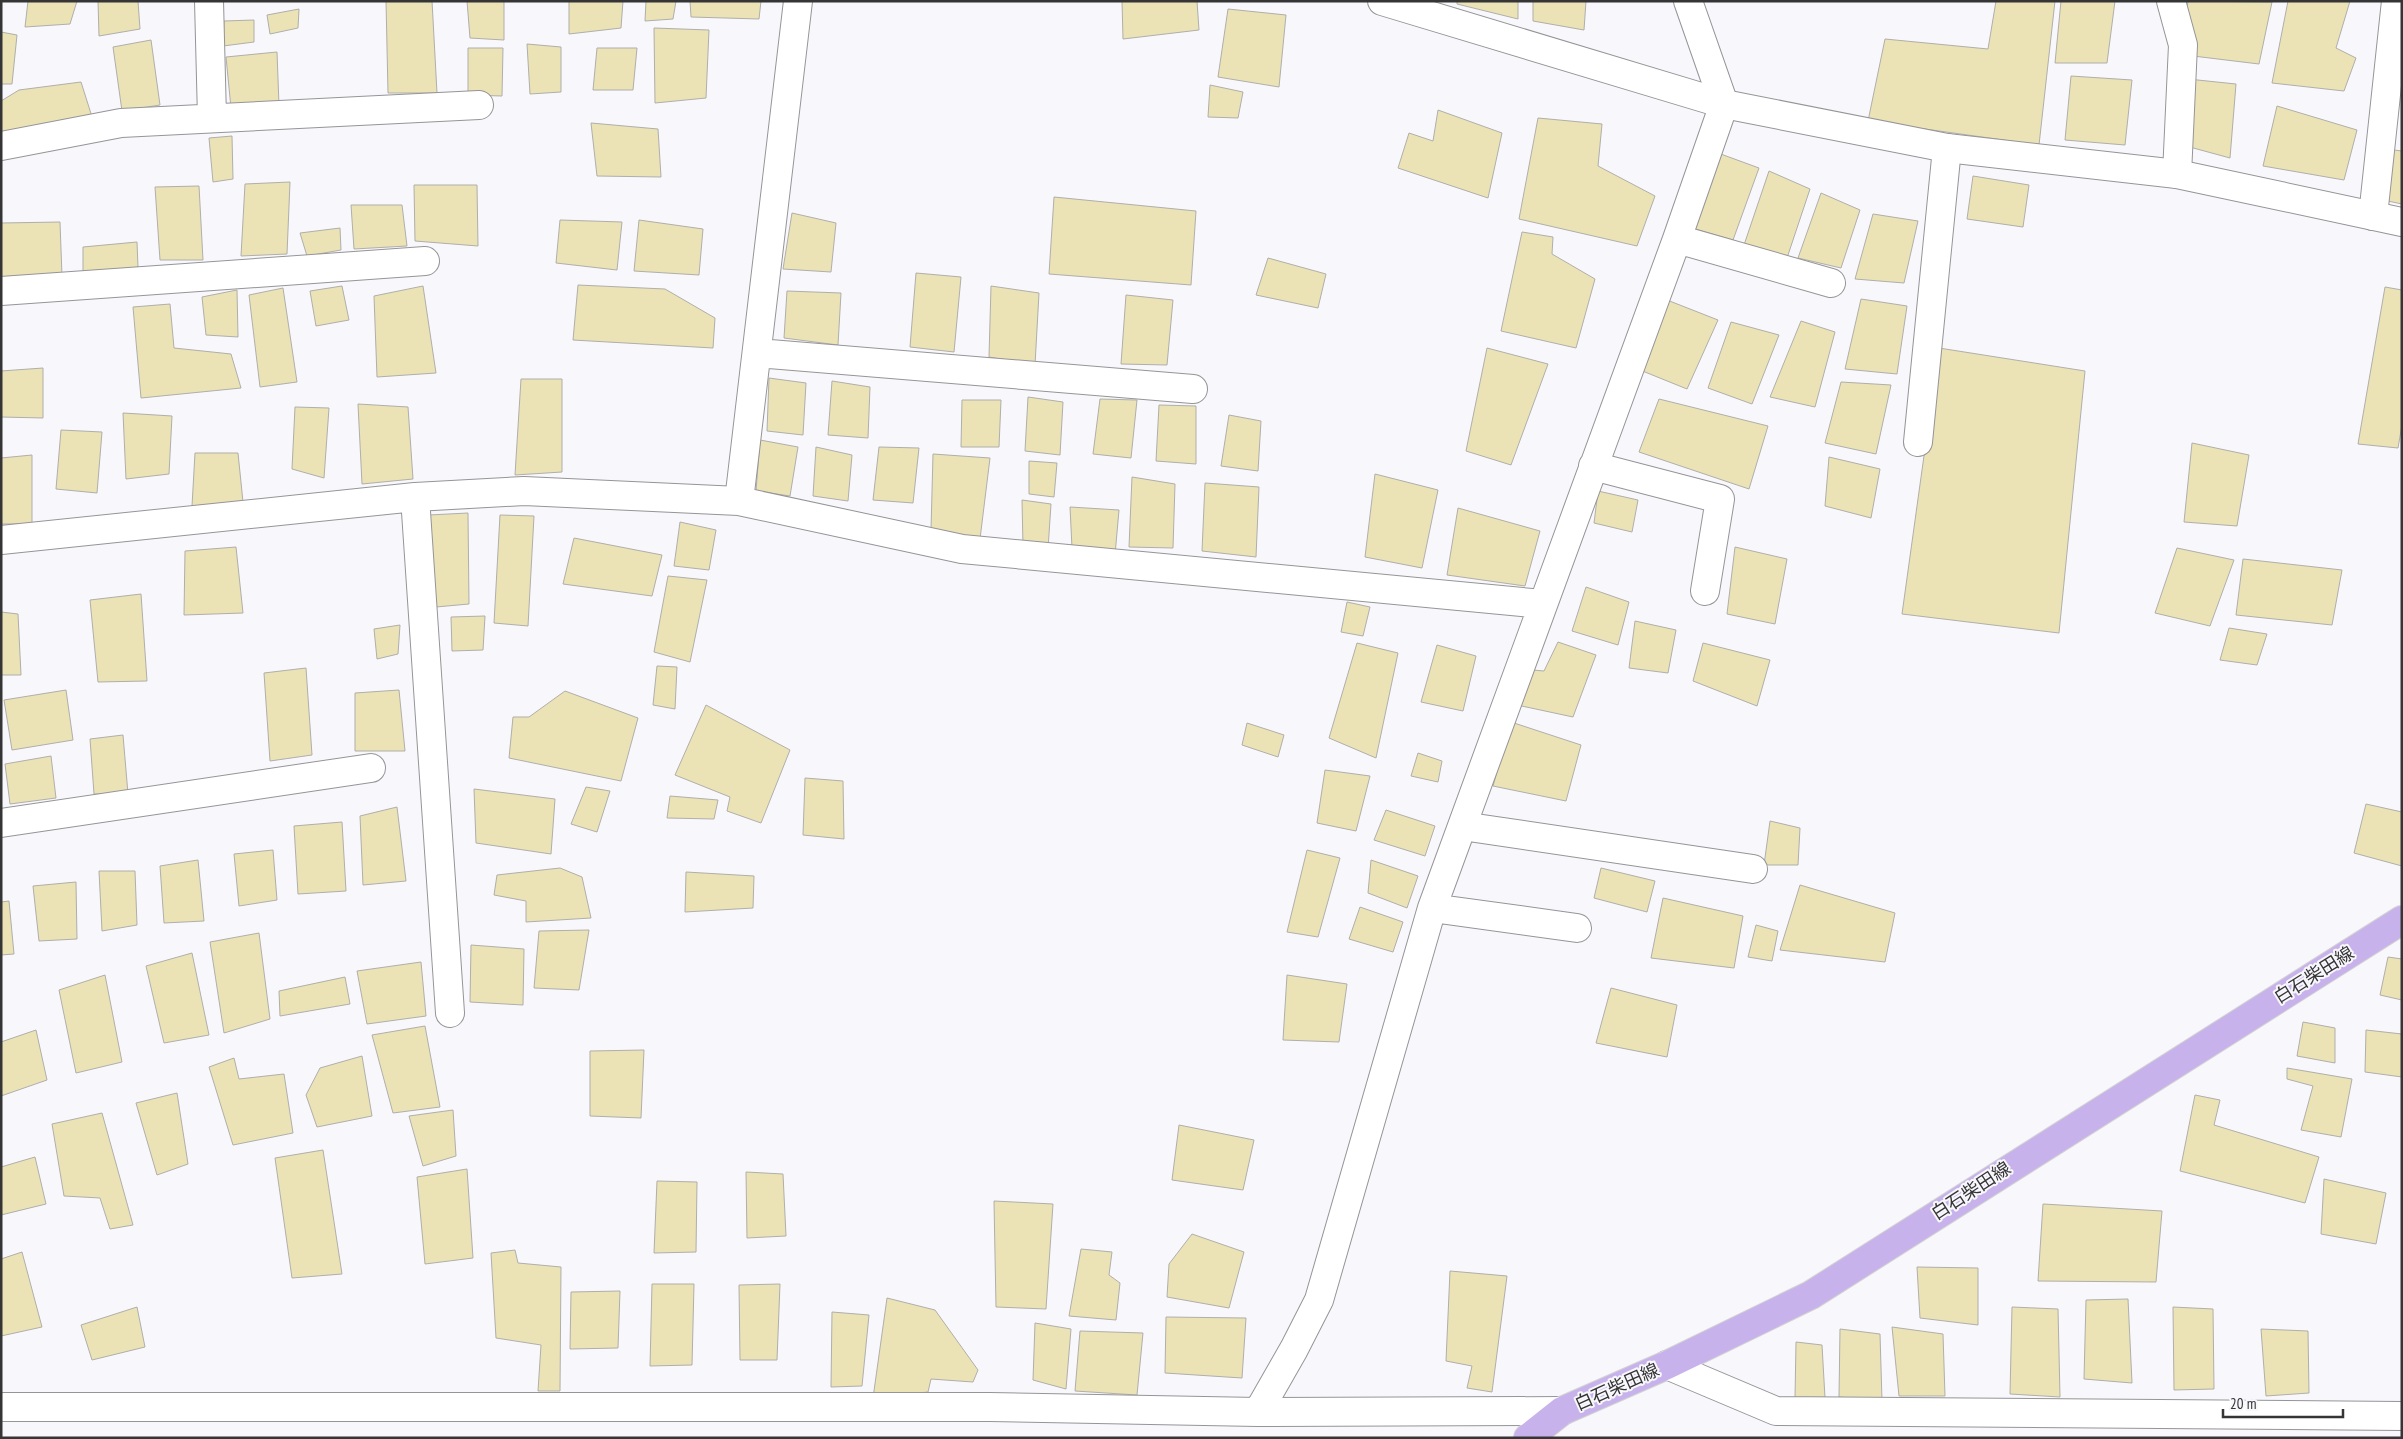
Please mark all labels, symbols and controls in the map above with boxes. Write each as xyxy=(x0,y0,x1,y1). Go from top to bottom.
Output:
street label: 白石柴田線 xyxy=(2269,941,2358,1008)
street label: 白石柴田線 xyxy=(1927,1156,2015,1225)
street label: 白石柴田線 xyxy=(1571,1358,1663,1415)
scale bar xyxy=(2223,1386,2343,1418)
text: 20 m xyxy=(2230,1394,2256,1413)

